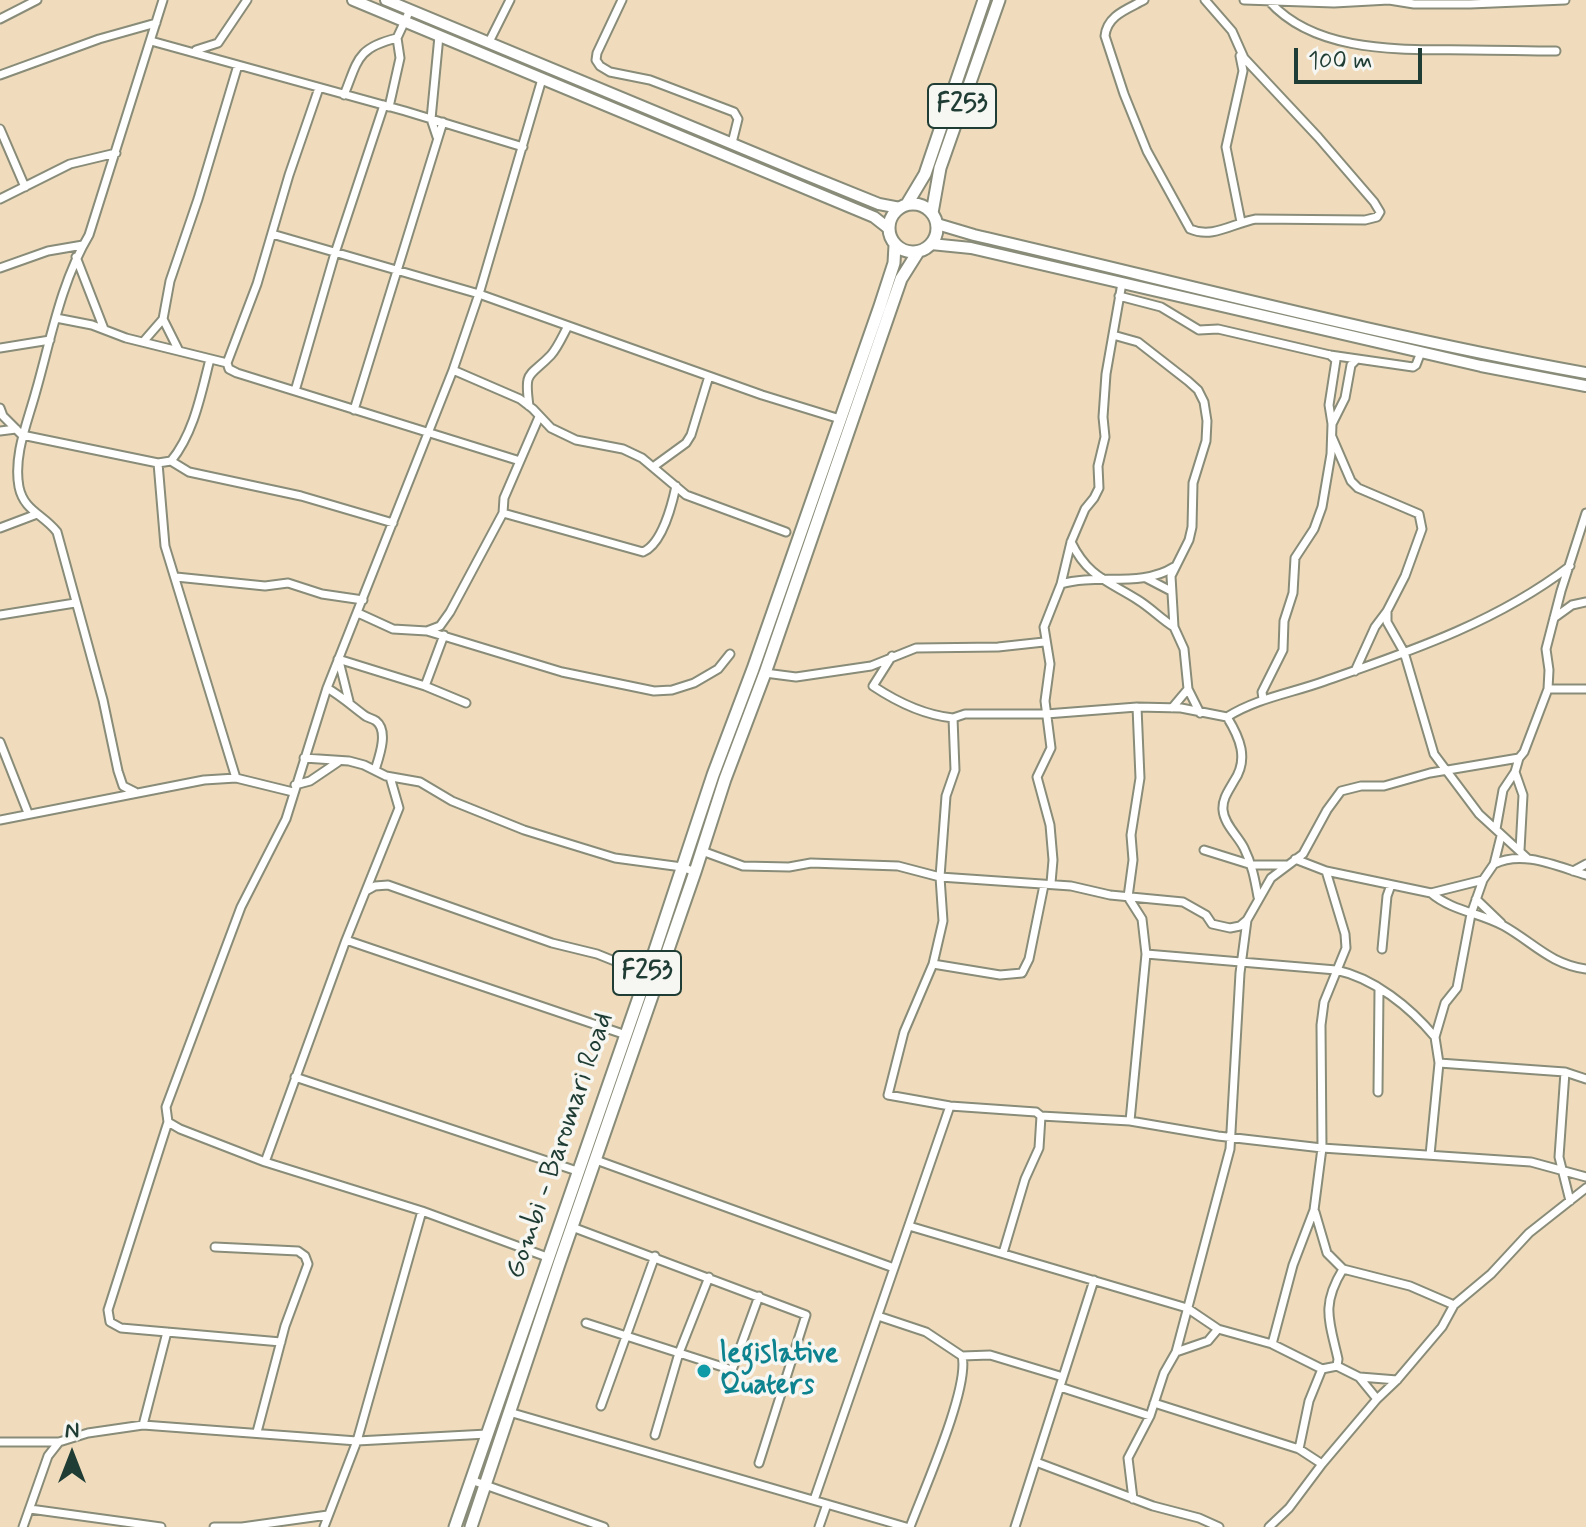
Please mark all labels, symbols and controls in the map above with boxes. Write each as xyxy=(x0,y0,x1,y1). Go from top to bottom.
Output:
scale bar xyxy=(1298,32,1426,82)
text: 100 m xyxy=(1308,46,1372,77)
road number: F253 xyxy=(928,84,996,128)
road number: F253 xyxy=(613,951,681,995)
street label: Gombi - Baromari Road xyxy=(500,1009,622,1283)
place label: legislative Quaters xyxy=(720,1338,838,1404)
marker: legislative Quaters xyxy=(695,1362,713,1380)
north arrow xyxy=(32,1415,112,1495)
text: N xyxy=(65,1417,79,1445)

